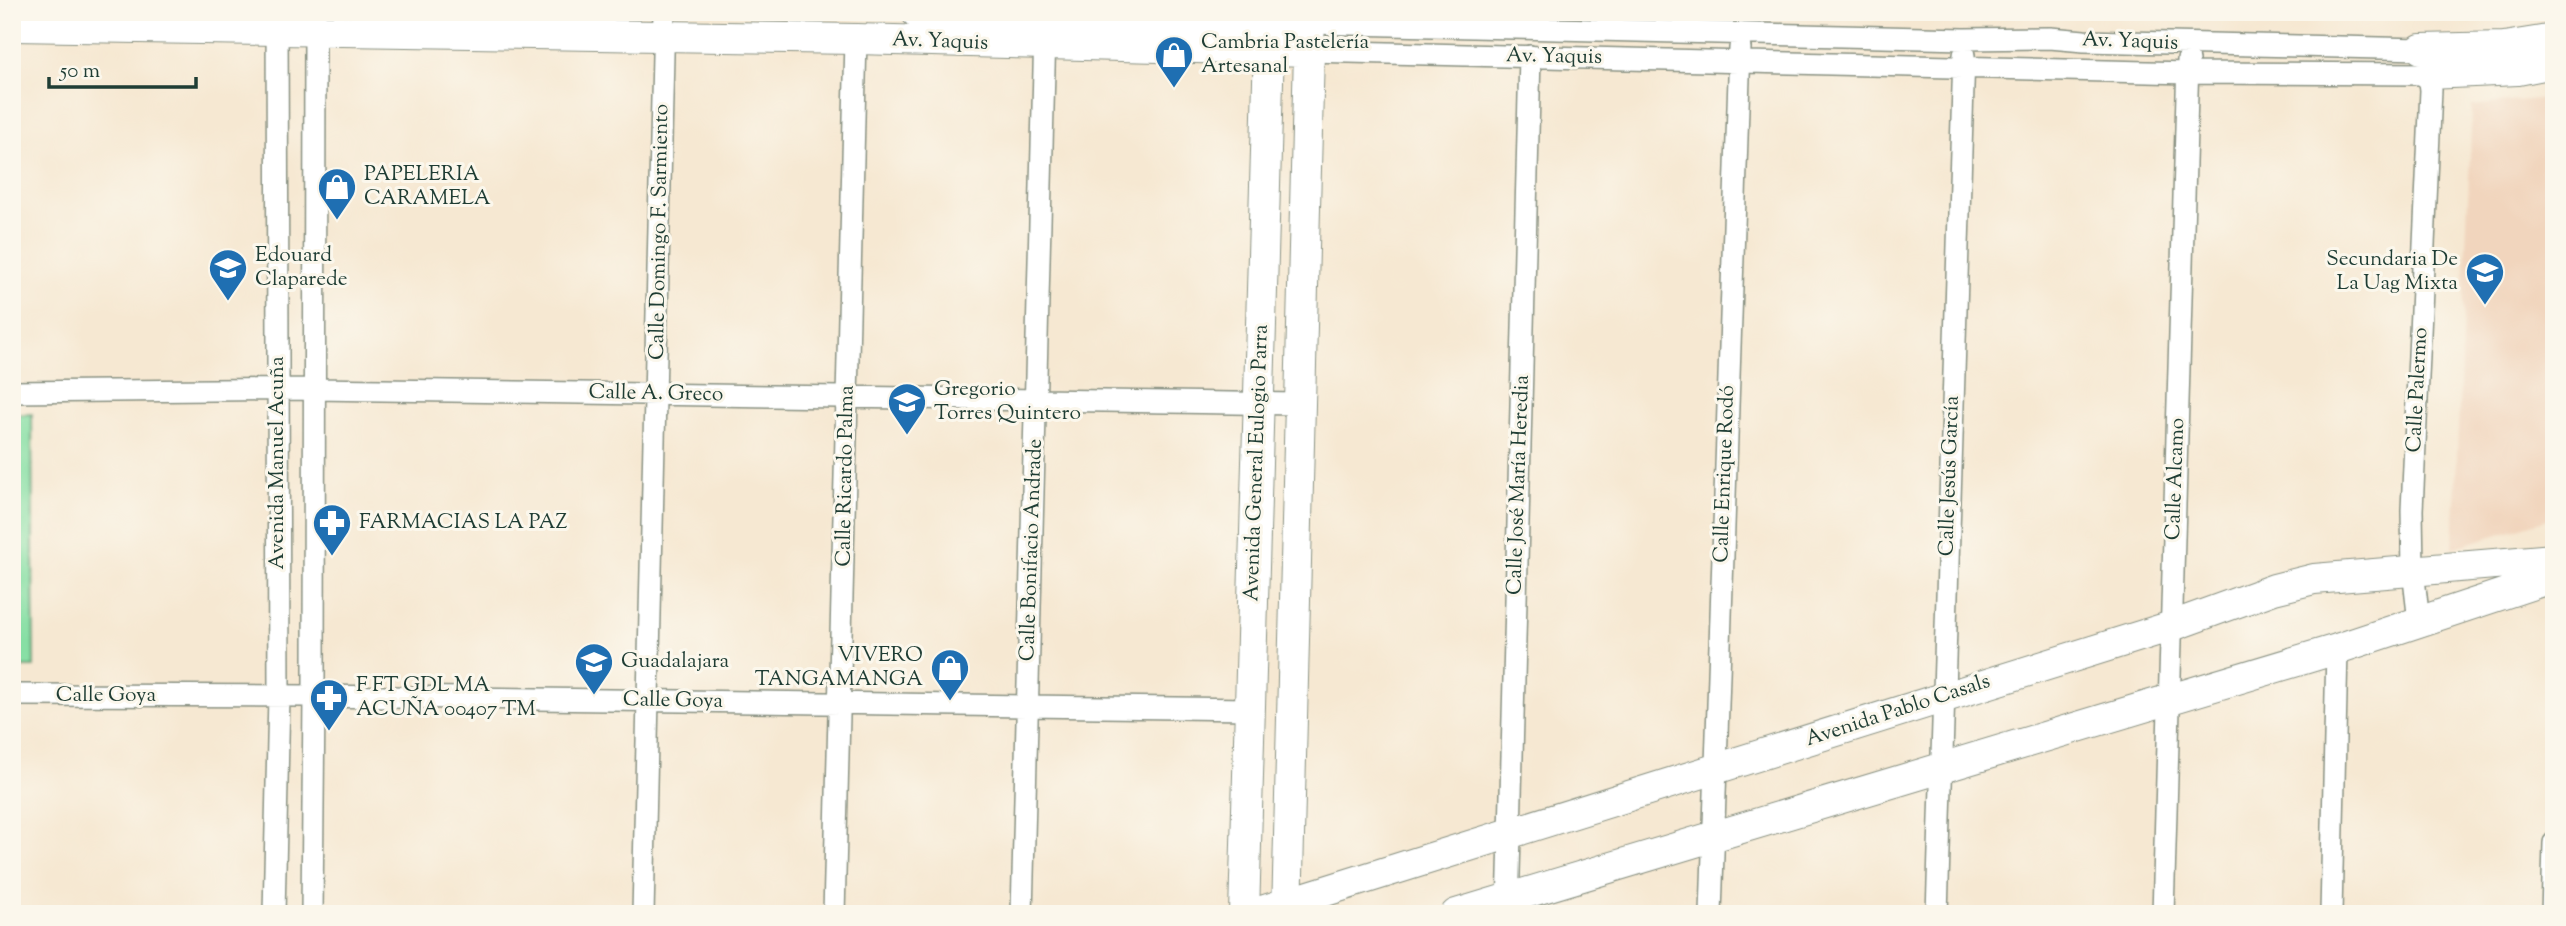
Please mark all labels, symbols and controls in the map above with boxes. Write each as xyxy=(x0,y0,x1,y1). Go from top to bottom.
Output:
street label: Av. Yaquis xyxy=(891,25,989,59)
street label: Av. Yaquis xyxy=(2081,25,2179,59)
place label: Cambria Pastelería Artesanal xyxy=(1201,28,1370,82)
shop icon: Cambria Pastelería Artesanal xyxy=(1153,34,1195,89)
street label: Av. Yaquis xyxy=(1506,41,1602,73)
scale bar xyxy=(49,46,196,90)
text: 50 m xyxy=(59,57,100,87)
street label: Calle Domingo F. Sarmiento xyxy=(643,104,677,360)
place label: PAPELERIA CARAMELA xyxy=(364,160,491,214)
shop icon: PAPELERIA CARAMELA xyxy=(316,166,358,221)
place label: Edouard Claparede xyxy=(255,241,347,295)
place label: Secundaria De La Uag Mixta xyxy=(2326,245,2458,299)
school or university icon: Edouard Claparede xyxy=(207,247,249,302)
school or university icon: Secundaria De La Uag Mixta xyxy=(2464,251,2506,306)
street label: Avenida General Eulogio Parra xyxy=(1237,323,1277,602)
street label: Calle Palermo xyxy=(2400,327,2436,453)
street label: Avenida Manuel Acuña xyxy=(263,356,293,570)
street label: Calle José María Heredia xyxy=(1500,374,1538,596)
place label: Gregorio Torres Quintero xyxy=(934,375,1081,429)
street label: Calle A. Greco xyxy=(588,378,724,410)
school or university icon: Gregorio Torres Quintero xyxy=(886,381,928,436)
street label: Calle Ricardo Palma xyxy=(829,385,863,567)
street label: Calle Enrique Rodó xyxy=(1707,385,1743,563)
street label: Calle Jesús García xyxy=(1932,395,1968,557)
street label: Calle Alcamo xyxy=(2159,417,2193,541)
street label: Calle Bonifacio Andrade xyxy=(1013,438,1051,662)
pharmacy icon: FARMACIAS LA PAZ xyxy=(311,502,353,557)
place label: FARMACIAS LA PAZ xyxy=(359,508,568,538)
school or university icon: Guadalajara xyxy=(573,641,615,696)
place label: VIVERO TANGAMANGA xyxy=(755,641,923,695)
place label: Guadalajara xyxy=(621,647,730,677)
shop icon: VIVERO TANGAMANGA xyxy=(929,647,971,702)
street label: Avenida Pablo Casals xyxy=(1802,667,1994,755)
place label: F FT GDL MA ACUÑA 00407 TM xyxy=(356,671,536,725)
pharmacy icon: F FT GDL MA ACUÑA 00407 TM xyxy=(308,677,350,732)
street label: Calle Goya xyxy=(56,681,156,711)
street label: Calle Goya xyxy=(623,685,724,717)

